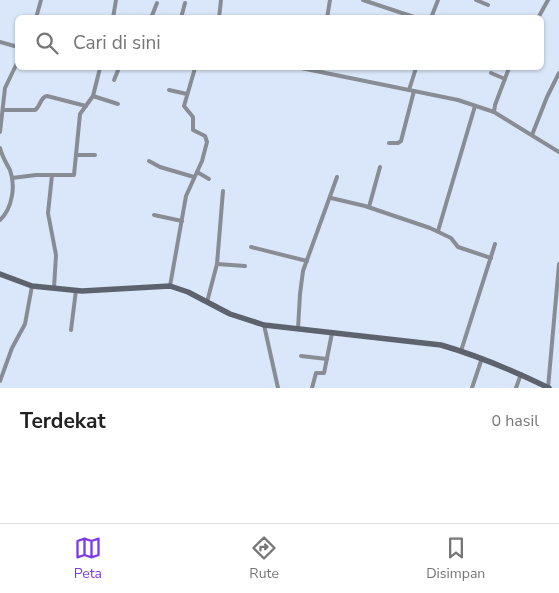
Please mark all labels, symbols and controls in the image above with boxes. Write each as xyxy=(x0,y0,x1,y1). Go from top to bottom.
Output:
search box xyxy=(15,15,544,70)
icon: search xyxy=(33,29,61,57)
text: Cari di sini xyxy=(73,30,161,56)
text: Terdekat xyxy=(20,407,106,435)
text: 0 hasil xyxy=(492,410,539,432)
tab: Peta xyxy=(74,534,102,583)
tab: Rute xyxy=(249,534,279,583)
tab: Disimpan xyxy=(426,534,485,583)

